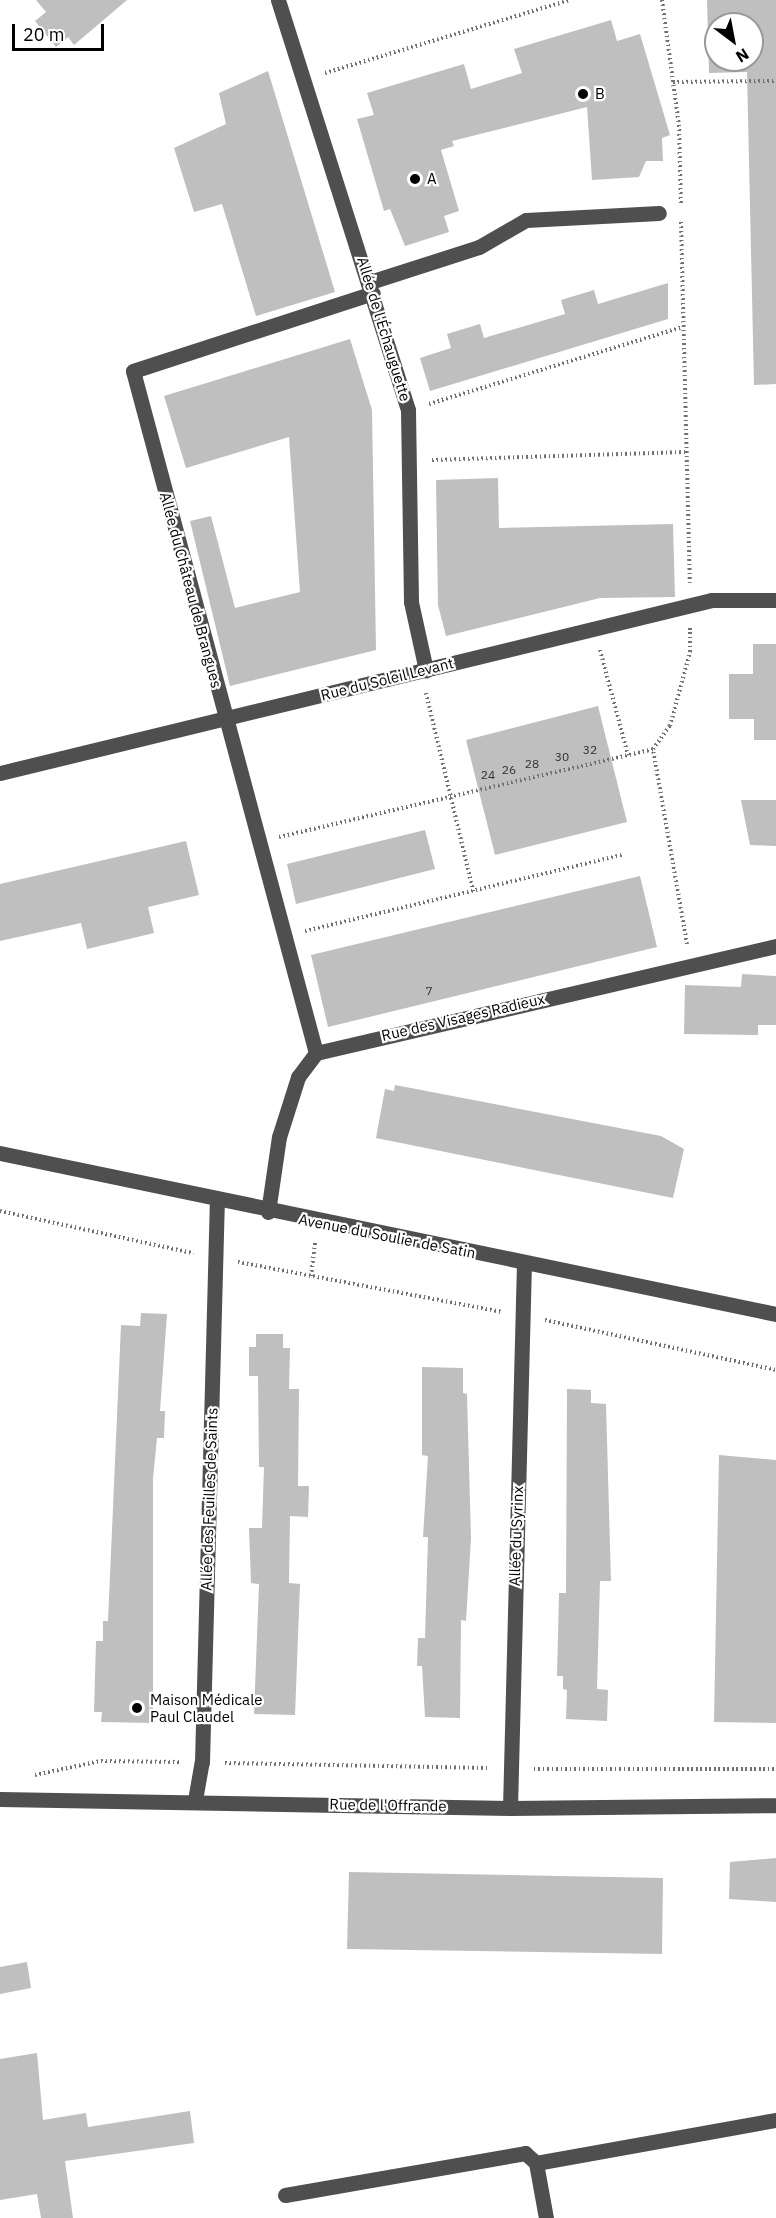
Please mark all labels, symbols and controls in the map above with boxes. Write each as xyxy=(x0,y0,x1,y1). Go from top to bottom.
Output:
scale bar xyxy=(15,12,106,50)
north arrow xyxy=(704,12,764,72)
text: 20 m xyxy=(23,23,65,46)
text: N xyxy=(732,44,753,67)
place label: B xyxy=(595,85,605,103)
marker: B xyxy=(576,87,590,101)
place label: A xyxy=(427,170,437,188)
marker: A xyxy=(408,172,422,186)
street label: Allée de l'Échauguette xyxy=(353,255,415,403)
street label: Allée du Château de Brangues xyxy=(156,490,226,690)
street label: Rue du Soleil Levant xyxy=(319,654,455,704)
house number: 32 xyxy=(583,743,597,757)
house number: 30 xyxy=(555,750,569,764)
house number: 28 xyxy=(525,757,539,771)
house number: 26 xyxy=(502,763,516,777)
house number: 24 xyxy=(481,768,495,782)
house number: 7 xyxy=(425,984,433,998)
street label: Rue des Visages Radieux xyxy=(380,989,546,1045)
street label: Avenue du Soulier de Satin xyxy=(297,1210,477,1262)
street label: Allée des Feuilles de Saints xyxy=(197,1407,221,1591)
street label: Allée du Syrinx xyxy=(505,1486,527,1586)
place label: Maison Médicale Paul Claudel xyxy=(150,1690,262,1725)
marker: Maison Médicale Paul Claudel xyxy=(128,1699,146,1717)
street label: Rue de l'Offrande xyxy=(329,1795,447,1815)

